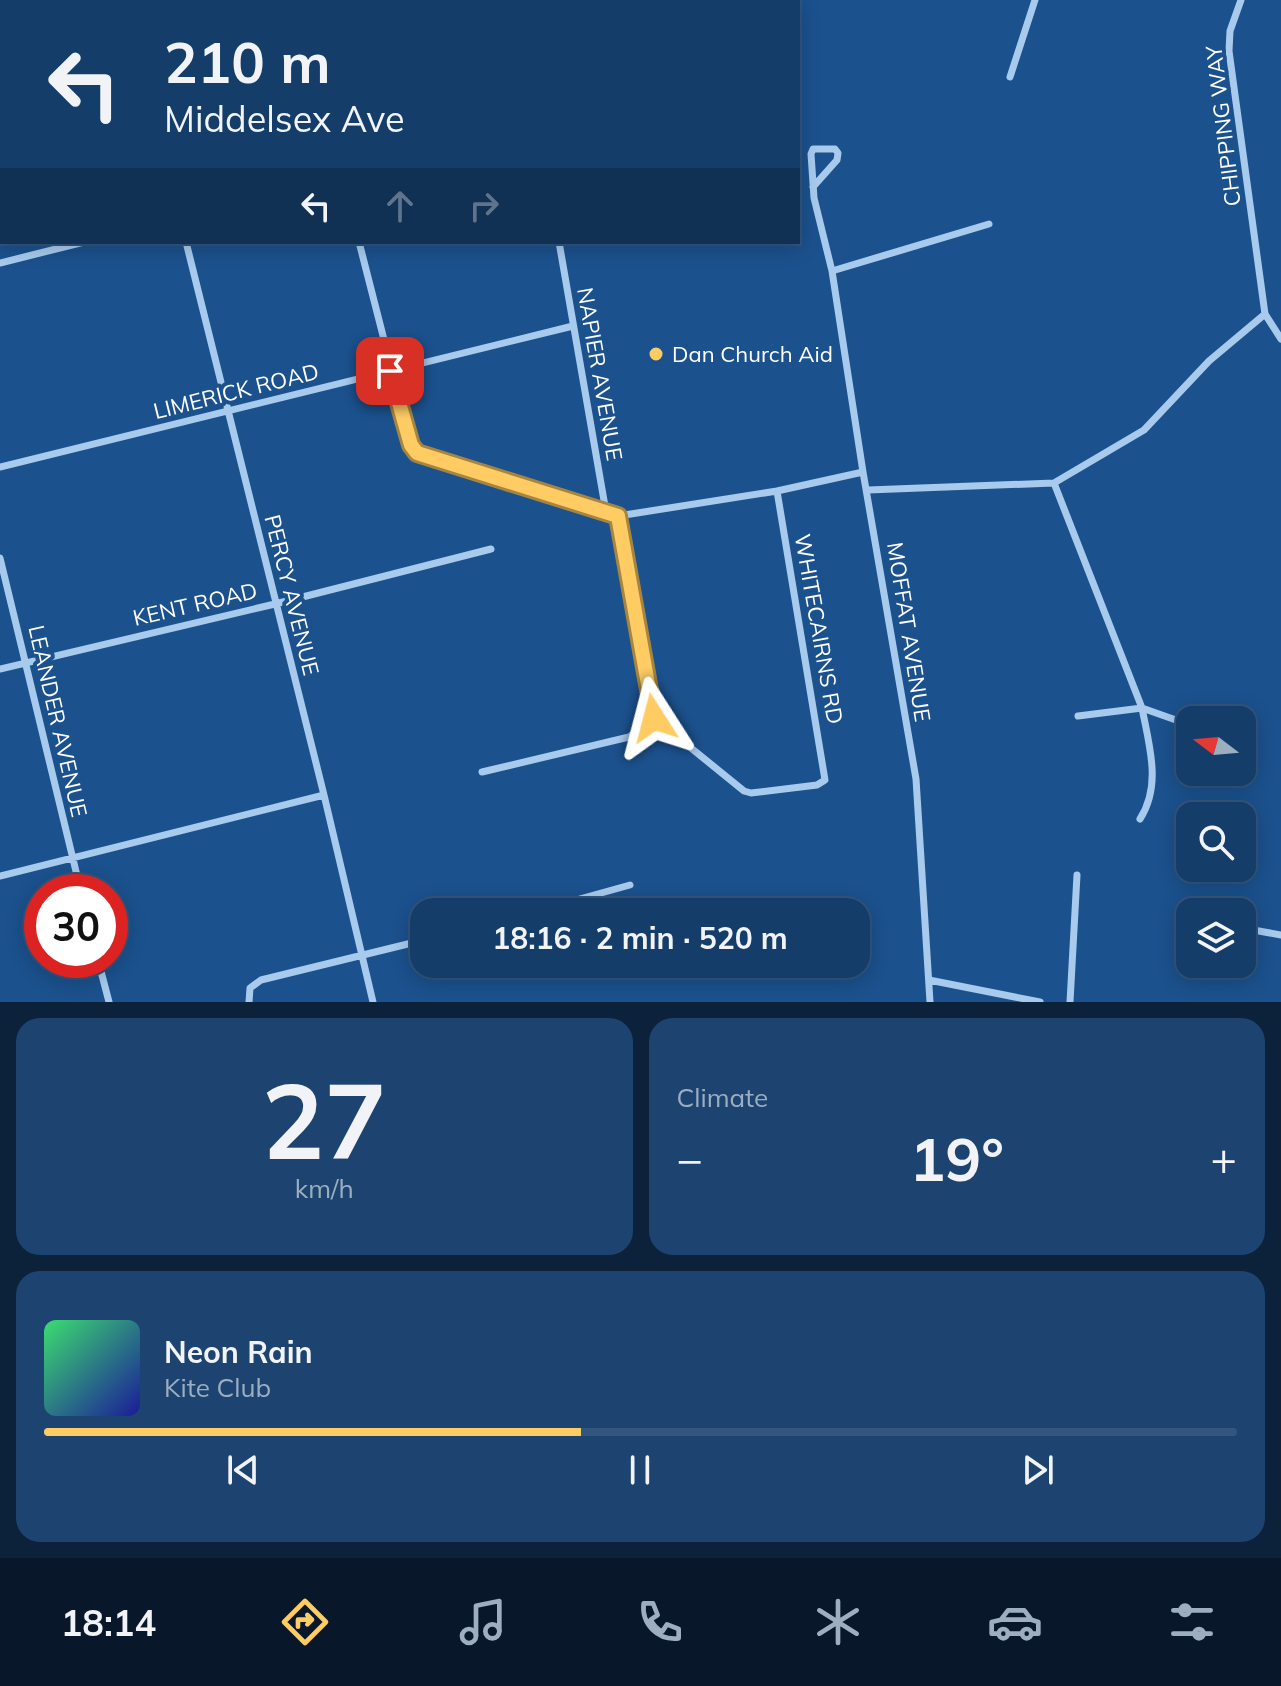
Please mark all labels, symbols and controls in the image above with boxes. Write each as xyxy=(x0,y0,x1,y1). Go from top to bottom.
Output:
text: 210 m xyxy=(164,27,331,97)
icon: left xyxy=(32,32,136,136)
street label: CHIPPING WAY xyxy=(1199,43,1247,208)
text: Middelsex Ave xyxy=(164,96,405,141)
icon: left xyxy=(294,184,338,228)
icon: ahead xyxy=(378,184,422,228)
icon: right xyxy=(462,184,506,228)
street label: NAPIER AVENUE xyxy=(571,285,629,463)
pin xyxy=(356,337,424,405)
place label: Dan Church Aid xyxy=(672,340,833,368)
marker: Dan Church Aid xyxy=(647,345,665,363)
icon: arrive xyxy=(368,349,412,393)
street label: LIMERICK ROAD xyxy=(150,357,322,425)
street label: PERCY AVENUE xyxy=(258,512,326,678)
street label: WHITECAIRNS RD xyxy=(789,532,849,726)
street label: MOFFAT AVENUE xyxy=(881,540,937,724)
street label: KENT ROAD xyxy=(130,576,260,632)
street label: LEANDER AVENUE xyxy=(22,622,94,820)
position arrow xyxy=(612,676,696,760)
north arrow xyxy=(1176,706,1256,786)
map controls xyxy=(1176,706,1256,978)
button: search xyxy=(1176,802,1256,882)
speed limit sign: 30 xyxy=(24,874,128,978)
button: layers xyxy=(1176,898,1256,978)
text: 18:16 · 2 min · 520 m xyxy=(492,919,788,957)
text: 27 xyxy=(262,1054,387,1185)
text: Climate xyxy=(677,1081,768,1114)
text: 19° xyxy=(909,1121,1004,1196)
text: − xyxy=(677,1131,703,1186)
text: + xyxy=(1211,1131,1237,1186)
text: km/h xyxy=(295,1172,354,1205)
text: Neon Rain xyxy=(164,1333,313,1371)
text: Kite Club xyxy=(164,1371,271,1404)
icon: previous xyxy=(221,1448,265,1492)
icon: pause xyxy=(618,1448,662,1492)
icon: next xyxy=(1016,1448,1060,1492)
icon: directions xyxy=(277,1594,333,1650)
icon: music xyxy=(455,1594,511,1650)
icon: phone xyxy=(632,1594,688,1650)
icon: climate xyxy=(810,1594,866,1650)
icon: car xyxy=(987,1594,1043,1650)
icon: filters xyxy=(1164,1594,1220,1650)
text: 18:14 xyxy=(61,1600,156,1645)

